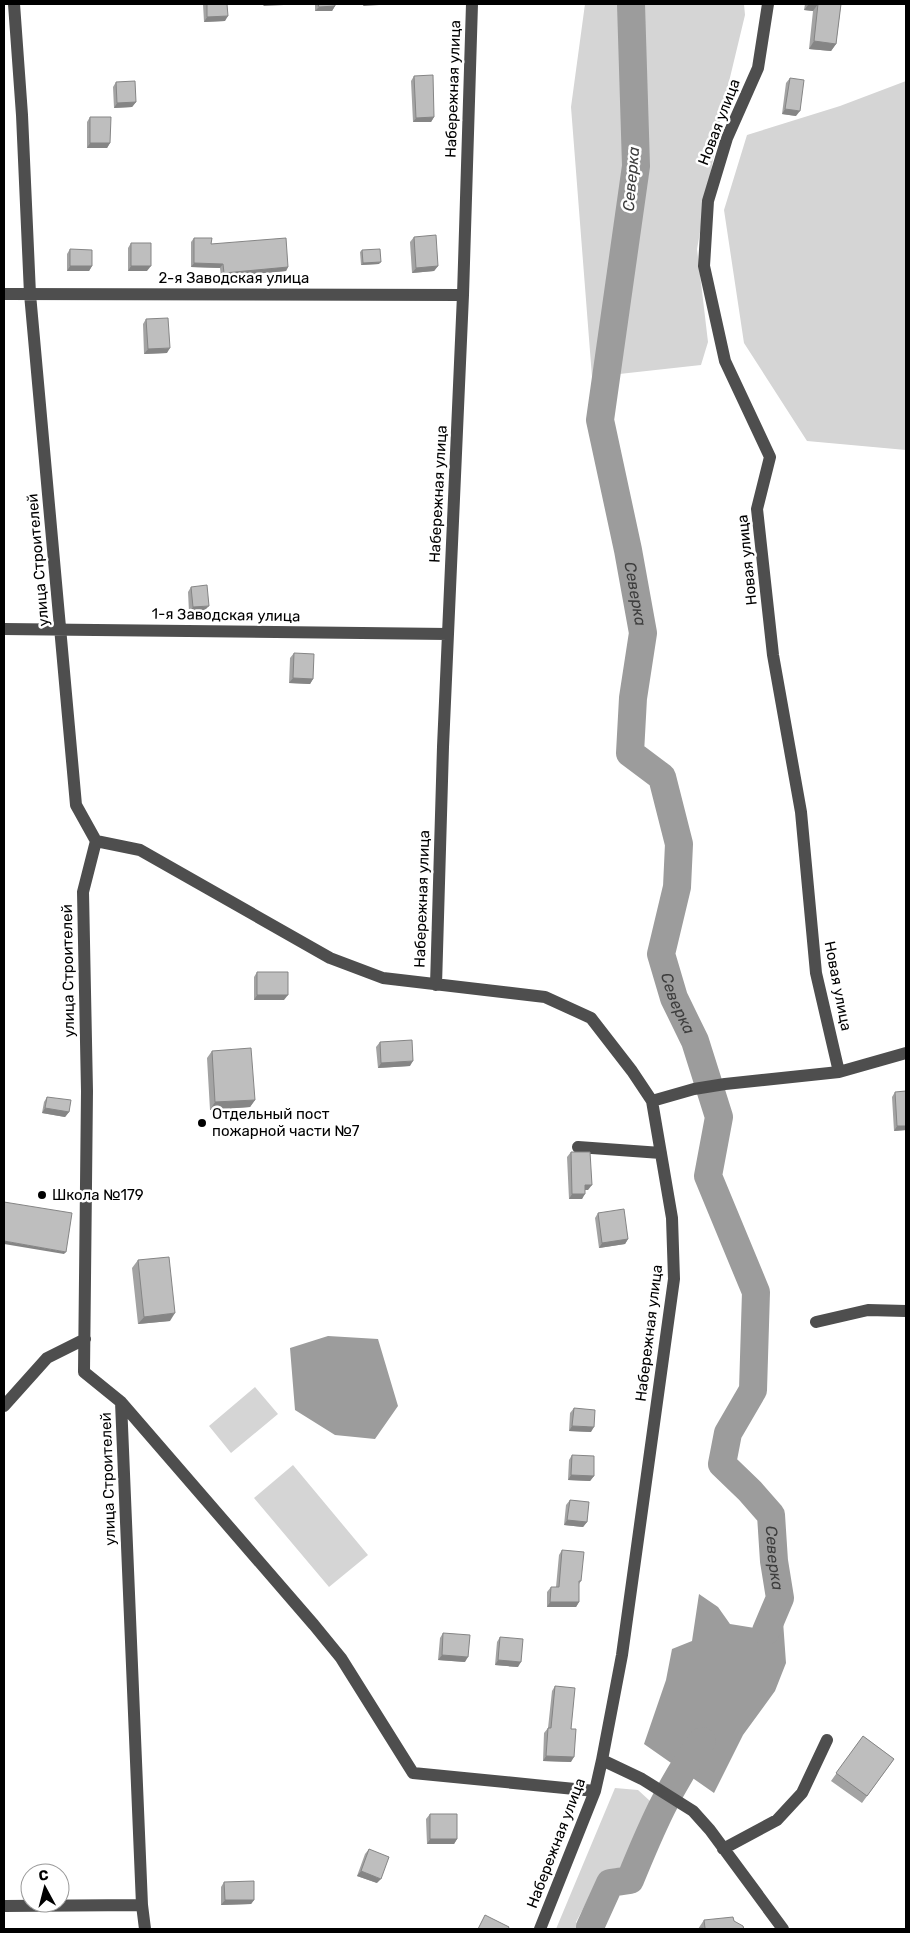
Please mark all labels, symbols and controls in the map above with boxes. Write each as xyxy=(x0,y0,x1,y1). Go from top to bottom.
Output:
street label: Набережная улица xyxy=(442,20,464,158)
street label: Новая улица xyxy=(694,76,744,168)
water label: Северка xyxy=(619,146,643,212)
street label: 2-я Заводская улица xyxy=(159,269,309,287)
street label: Набережная улица xyxy=(425,425,451,563)
street label: улица Строителей xyxy=(23,493,53,627)
street label: Новая улица xyxy=(733,514,761,606)
water label: Северка xyxy=(621,560,651,627)
street label: 1-я Заводская улица xyxy=(151,605,301,625)
street label: Набережная улица xyxy=(411,830,433,968)
street label: улица Строителей xyxy=(58,904,78,1038)
street label: Новая улица xyxy=(820,940,856,1032)
water label: Северка xyxy=(657,970,700,1037)
place label: Отдельный пост пожарной части №7 xyxy=(212,1105,360,1140)
marker: Отдельный пост пожарной части №7 xyxy=(196,1117,208,1129)
place label: Школа №179 xyxy=(52,1186,144,1204)
marker: Школа №179 xyxy=(36,1189,48,1201)
street label: Набережная улица xyxy=(632,1263,666,1403)
street label: улица Строителей xyxy=(97,1412,119,1546)
water label: Северка xyxy=(762,1525,788,1592)
street label: Набережная улица xyxy=(523,1775,589,1911)
north arrow xyxy=(20,1863,70,1913)
text: С xyxy=(38,1867,50,1885)

